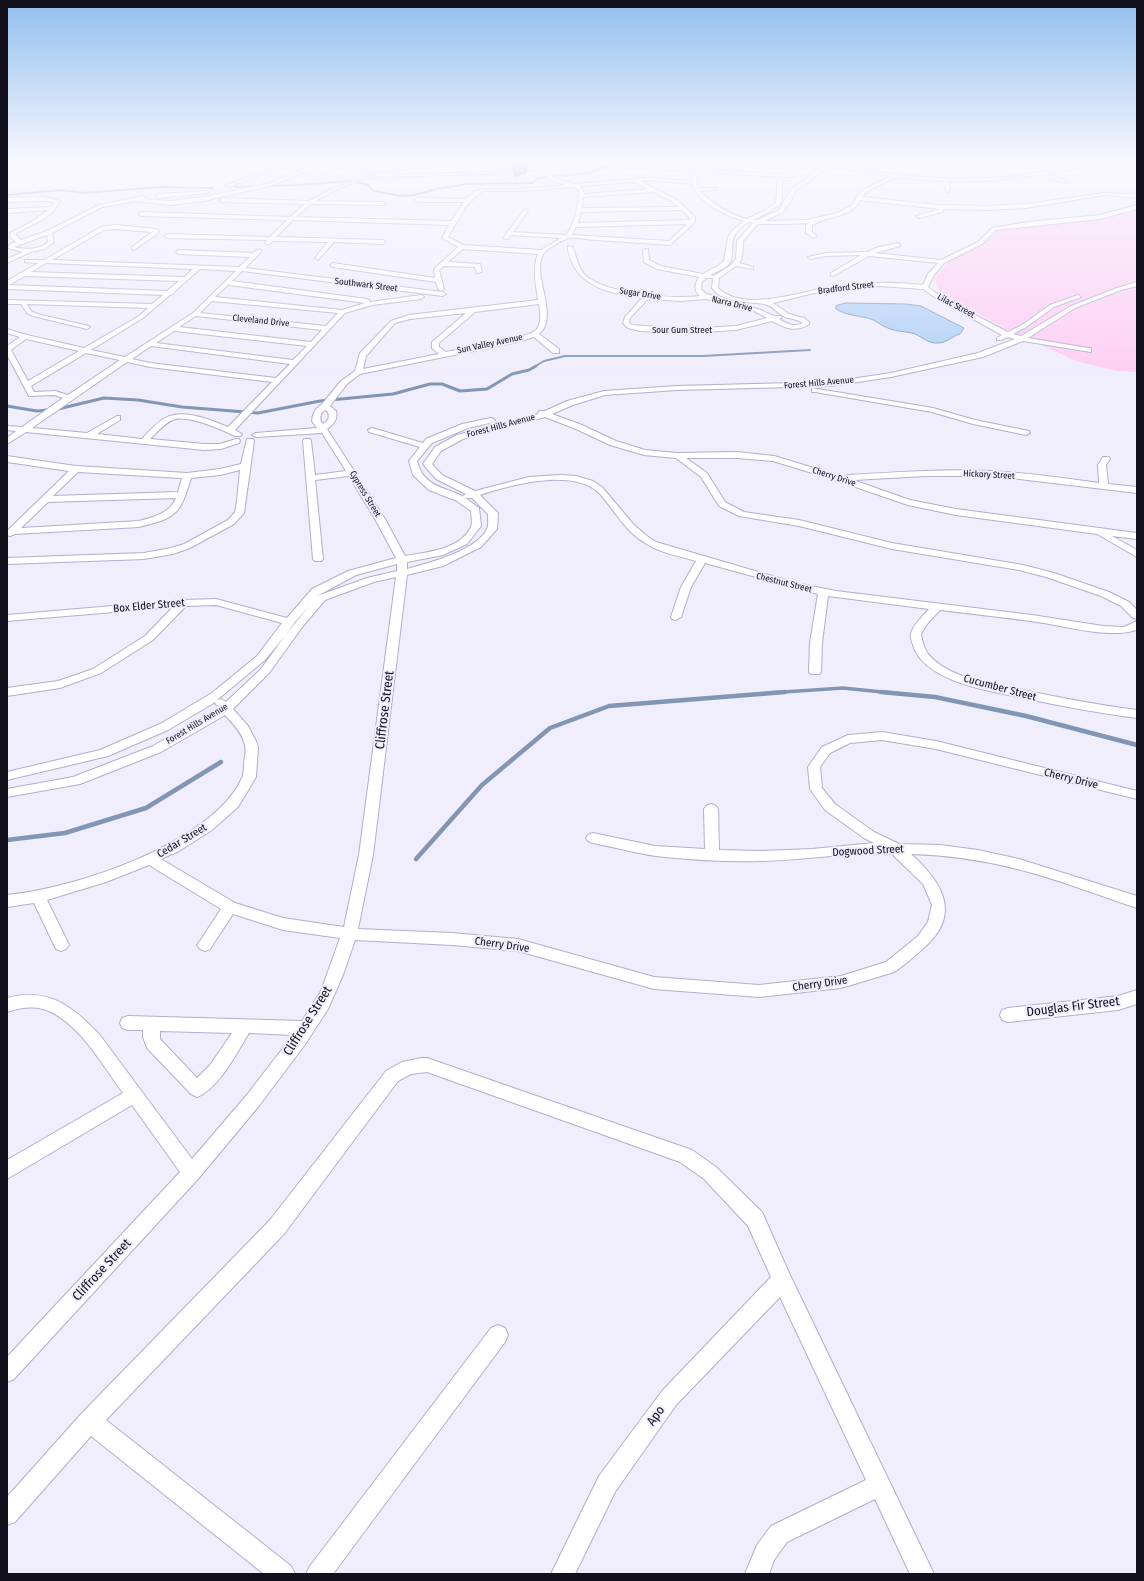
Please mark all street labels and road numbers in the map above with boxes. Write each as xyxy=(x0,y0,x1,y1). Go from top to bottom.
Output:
street label: Southwark Street xyxy=(334,276,398,294)
street label: Bradford Street xyxy=(817,279,875,297)
street label: Sugar Drive xyxy=(618,285,662,303)
street label: Lilac Street xyxy=(935,292,977,320)
street label: Narra Drive xyxy=(711,294,753,314)
street label: Cleveland Drive xyxy=(232,313,290,329)
street label: Sour Gum Street xyxy=(652,325,712,335)
street label: Sun Valley Avenue xyxy=(456,332,524,356)
street label: Forest Hills Avenue xyxy=(784,375,854,391)
street label: Forest Hills Avenue xyxy=(466,412,536,440)
street label: Cherry Drive xyxy=(811,465,857,489)
street label: Hickory Street xyxy=(963,468,1015,482)
street label: Cypress Street xyxy=(347,469,383,519)
street label: Chestnut Street xyxy=(755,571,813,595)
street label: Box Elder Street xyxy=(113,596,185,616)
street label: Cliffrose Street xyxy=(372,670,398,750)
street label: Cucumber Street xyxy=(962,672,1038,704)
street label: Forest Hills Avenue xyxy=(164,701,230,747)
street label: Cherry Drive xyxy=(1043,766,1099,792)
street label: Cedar Street xyxy=(155,821,209,861)
street label: Dogwood Street xyxy=(832,843,904,859)
street label: Cherry Drive xyxy=(474,935,530,955)
street label: Cherry Drive xyxy=(792,974,848,994)
street label: Cliffrose Street xyxy=(280,983,336,1059)
street label: Douglas Fir Street xyxy=(1026,994,1120,1020)
street label: Cliffrose Street xyxy=(69,1236,135,1304)
street label: Apo xyxy=(644,1403,668,1429)

